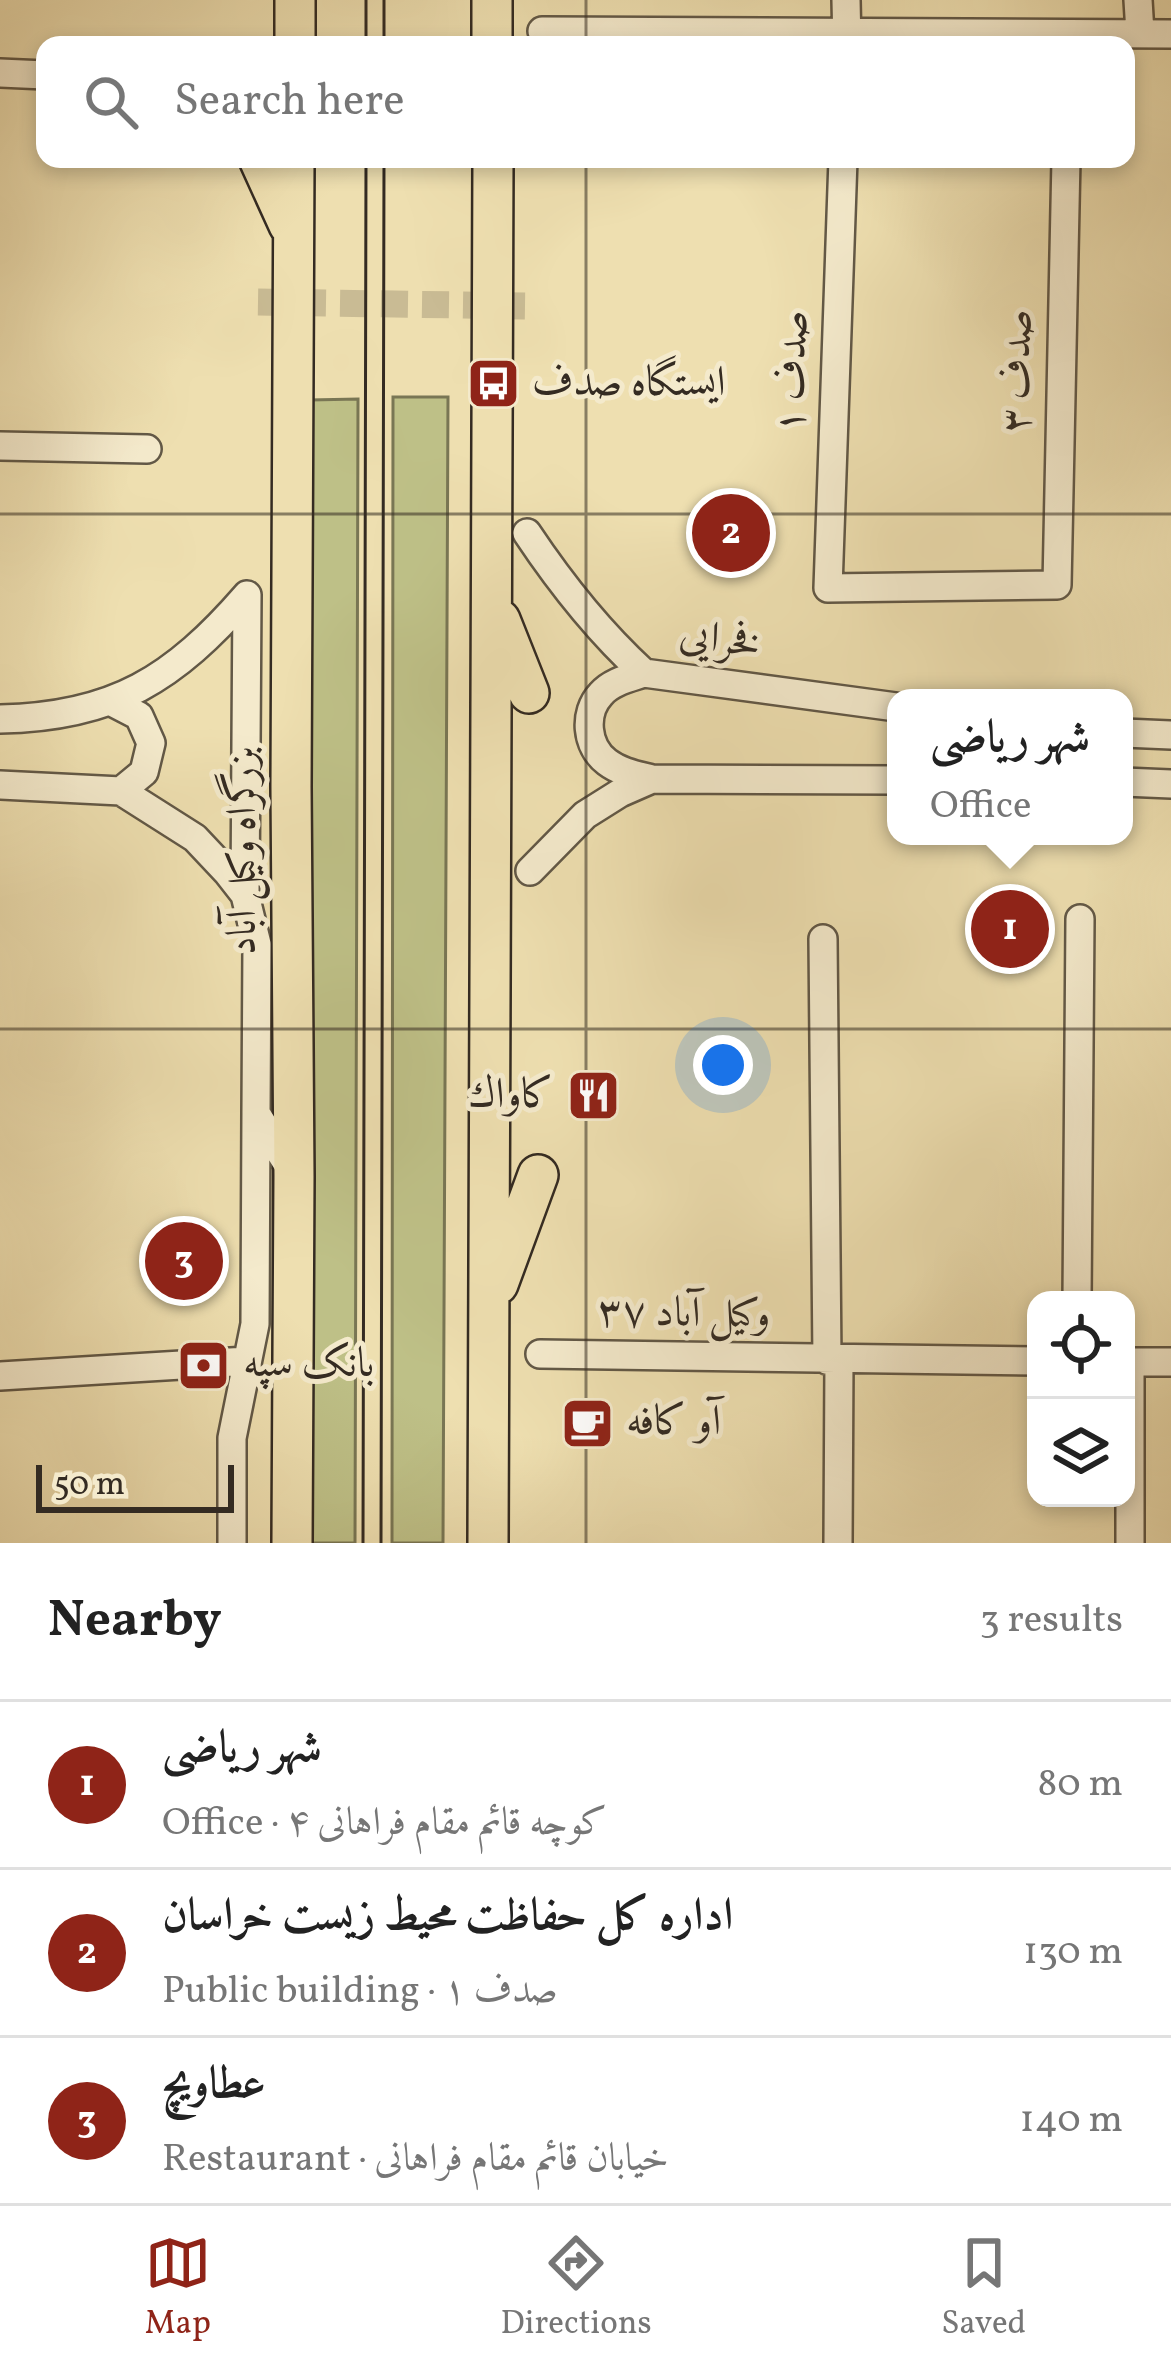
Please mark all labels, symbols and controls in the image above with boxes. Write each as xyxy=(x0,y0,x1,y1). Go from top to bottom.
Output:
search box xyxy=(36,36,1135,168)
icon: search xyxy=(78,69,144,135)
text: Search here xyxy=(174,71,405,134)
street label: صدف ۱ xyxy=(762,309,826,435)
street label: صدف ۳ xyxy=(988,309,1050,433)
place label: ایستگاه صدف xyxy=(532,355,726,414)
bus stop icon: ایستگاه صدف xyxy=(465,356,521,412)
pin: 2 xyxy=(692,488,770,578)
street label: فخرایی xyxy=(675,606,765,676)
popup xyxy=(887,689,1133,845)
text: شهر ریاضی xyxy=(930,708,1090,771)
street label: بزرگراه وکیل آباد xyxy=(214,747,274,955)
text: Office xyxy=(930,780,1032,834)
pin: 1 xyxy=(971,884,1049,974)
your location xyxy=(693,1035,753,1095)
place label: كاواك xyxy=(468,1067,554,1126)
restaurant icon: كاواك xyxy=(565,1068,621,1124)
pin: 3 xyxy=(145,1216,223,1306)
street label: ۳۷ وکیل آباد xyxy=(597,1284,771,1346)
map controls xyxy=(1027,1291,1135,1507)
button: locate xyxy=(1027,1291,1135,1399)
place label: بانک سپه xyxy=(243,1336,375,1395)
bank icon: بانک سپه xyxy=(176,1337,232,1393)
place label: آو کافه xyxy=(626,1394,725,1453)
cafe icon: آو کافه xyxy=(559,1395,615,1451)
button: layers xyxy=(1027,1399,1135,1507)
scale bar xyxy=(36,1459,234,1512)
text: 50 m xyxy=(54,1463,125,1509)
text: Nearby xyxy=(48,1586,222,1657)
text: 3 results xyxy=(980,1594,1123,1648)
text: شهر ریاضی xyxy=(162,1718,322,1781)
text: 1 xyxy=(79,1758,95,1812)
text: 80 m xyxy=(1037,1758,1123,1812)
text: Office · کوچه قائم مقام فراهانی ۴ xyxy=(162,1797,607,1851)
text: اداره کل حفاظت محیط زیست خراسان xyxy=(162,1886,733,1949)
text: 2 xyxy=(77,1926,97,1980)
text: 130 m xyxy=(1023,1926,1123,1980)
text: Public building · صدف ۱ xyxy=(162,1965,558,2019)
text: عطاویچ xyxy=(162,2054,266,2117)
text: 3 xyxy=(77,2094,97,2148)
text: 140 m xyxy=(1020,2094,1123,2148)
text: Restaurant · خیابان قائم مقام فراهانی xyxy=(162,2133,669,2187)
tab: Map xyxy=(145,2230,211,2348)
tab: Directions xyxy=(500,2230,652,2348)
tab: Saved xyxy=(941,2230,1026,2348)

